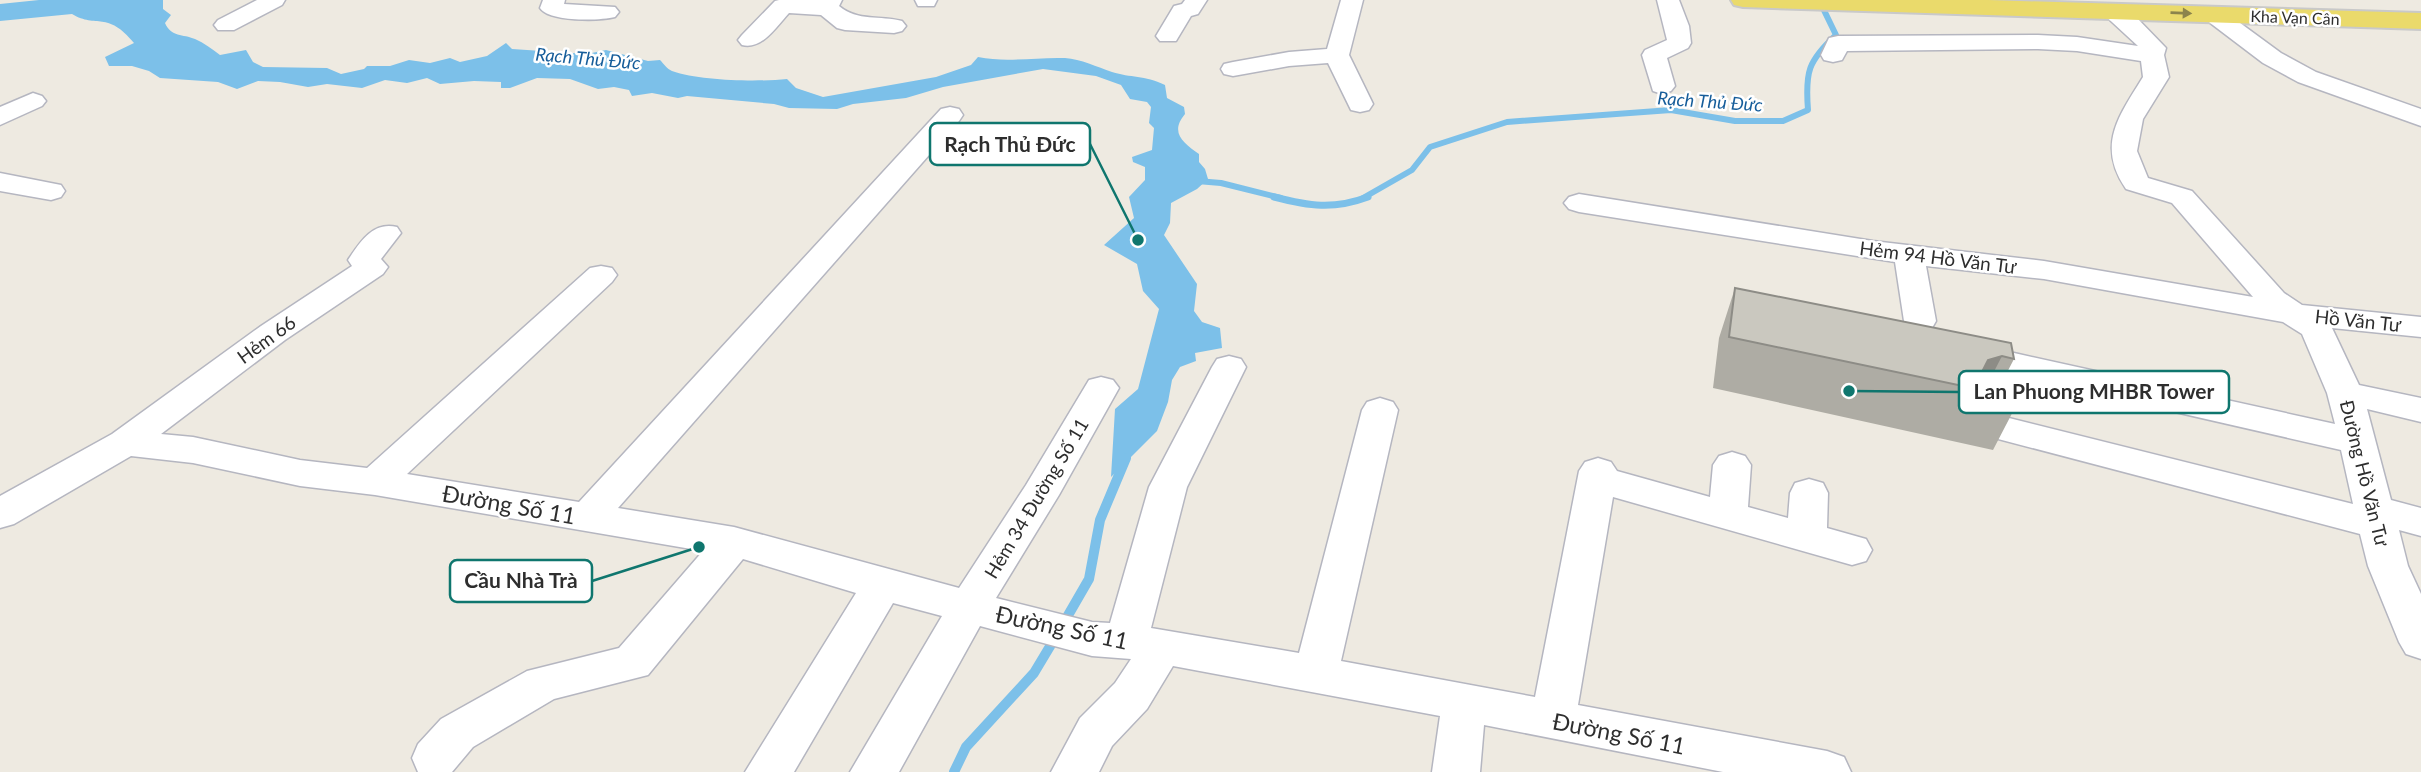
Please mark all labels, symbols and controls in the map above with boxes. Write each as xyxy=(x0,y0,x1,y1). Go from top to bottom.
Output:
street label: Kha Vạn Cân xyxy=(2250,6,2340,28)
one-way arrow xyxy=(2170,8,2192,19)
water label: Rạch Thủ Đức xyxy=(535,42,641,74)
water label: Rạch Thủ Đức xyxy=(1657,86,1763,116)
callout: Rạch Thủ Đức xyxy=(930,123,1090,165)
text: Rạch Thủ Đức xyxy=(944,131,1076,156)
street label: Hẻm 94 Hồ Văn Tư xyxy=(1858,236,2019,278)
street label: Hồ Văn Tư xyxy=(2314,304,2403,336)
street label: Hẻm 66 xyxy=(232,310,300,368)
callout: Lan Phuong MHBR Tower xyxy=(1959,371,2229,413)
text: Lan Phuong MHBR Tower xyxy=(1974,378,2215,403)
street label: Đường Hồ Văn Tư xyxy=(2336,398,2395,549)
street label: Hẻm 34 Đường Số 11 xyxy=(979,414,1093,582)
street label: Đường Số 11 xyxy=(440,479,578,529)
callout: Cầu Nhà Trà xyxy=(450,560,592,602)
text: Cầu Nhà Trà xyxy=(464,567,578,592)
street label: Đường Số 11 xyxy=(993,599,1131,655)
street label: Đường Số 11 xyxy=(1550,706,1688,760)

